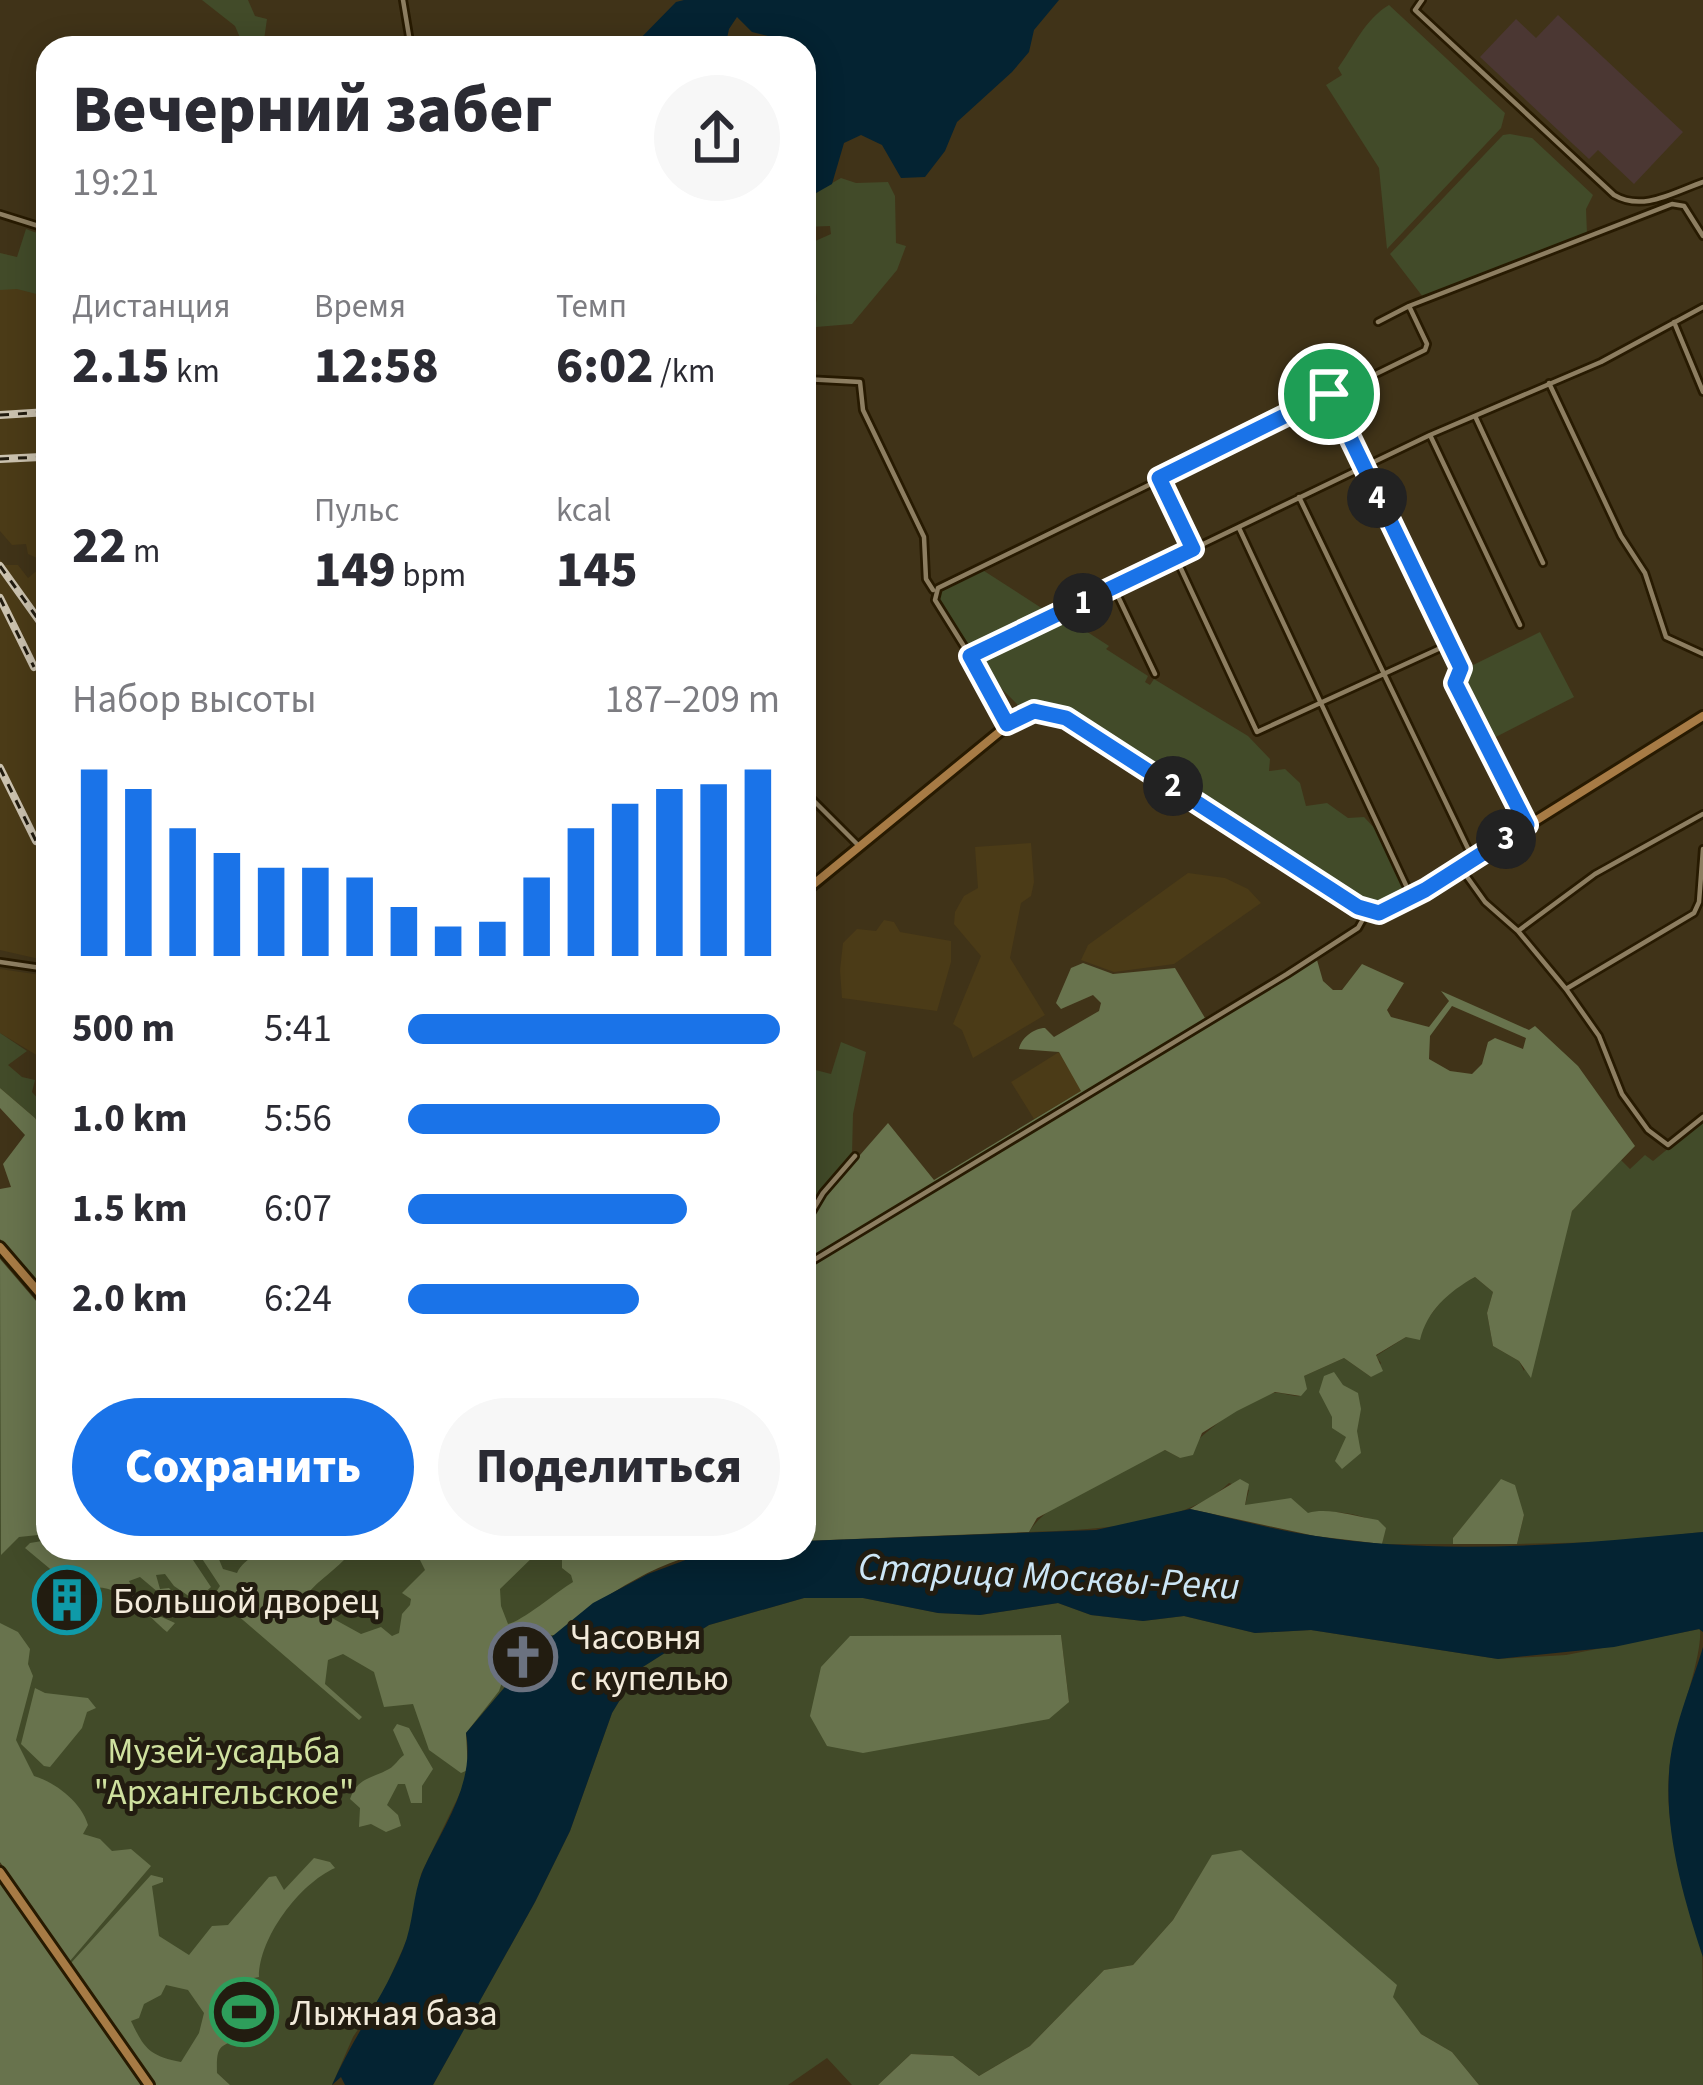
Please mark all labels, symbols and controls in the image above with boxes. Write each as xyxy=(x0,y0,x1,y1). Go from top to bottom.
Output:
text: Вечерний забег xyxy=(72,63,552,157)
button: share xyxy=(654,75,780,201)
text: 19:21 xyxy=(72,155,159,211)
text: Дистанция xyxy=(72,283,230,330)
text: Время xyxy=(314,283,406,330)
text: Темп xyxy=(556,283,627,330)
text: 2.15 xyxy=(72,330,170,402)
text: 12:58 xyxy=(314,330,439,402)
text: 6:02 xyxy=(556,330,654,402)
pin xyxy=(1278,343,1380,445)
text: km xyxy=(170,348,220,395)
text: /km xyxy=(654,348,715,395)
icon: arrive xyxy=(1296,361,1362,427)
pin: 4 xyxy=(1347,468,1407,528)
text: 4 xyxy=(1368,474,1386,521)
text: Пульс xyxy=(314,487,399,534)
text: kcal xyxy=(556,487,612,534)
text: 22 xyxy=(72,510,126,582)
text: m xyxy=(126,528,160,575)
text: 149 xyxy=(314,534,396,606)
text: 145 xyxy=(556,534,638,606)
text: bpm xyxy=(396,552,466,599)
pin: 1 xyxy=(1053,573,1113,633)
text: 1 xyxy=(1074,579,1092,626)
text: Набор высоты xyxy=(72,672,317,728)
text: 187–209 m xyxy=(605,672,780,728)
pin: 2 xyxy=(1143,756,1203,816)
text: 2 xyxy=(1164,762,1182,809)
pin: 3 xyxy=(1476,809,1536,869)
text: 3 xyxy=(1497,815,1515,862)
text: 500 m xyxy=(72,1001,175,1057)
text: 5:41 xyxy=(264,1001,332,1057)
text: 1.0 km xyxy=(72,1091,187,1147)
text: 5:56 xyxy=(264,1091,332,1147)
text: 1.5 km xyxy=(72,1181,187,1237)
text: 6:07 xyxy=(264,1181,332,1237)
text: 2.0 km xyxy=(72,1271,187,1327)
text: 6:24 xyxy=(264,1271,332,1327)
button: Сохранить xyxy=(72,1398,414,1536)
button: Поделиться xyxy=(438,1398,780,1536)
water label: Старица Москвы-Реки xyxy=(857,1539,1241,1615)
building icon: Большой дворец xyxy=(32,1565,102,1635)
place label: Большой дворец xyxy=(113,1576,379,1627)
place label: Часовня с купелью xyxy=(570,1612,729,1704)
church icon: Часовня с купелью xyxy=(488,1622,558,1692)
park label: Музей-усадьба "Архангельское" xyxy=(94,1726,354,1818)
sports icon: Лыжная база xyxy=(209,1977,279,2047)
place label: Лыжная база xyxy=(290,1988,498,2039)

